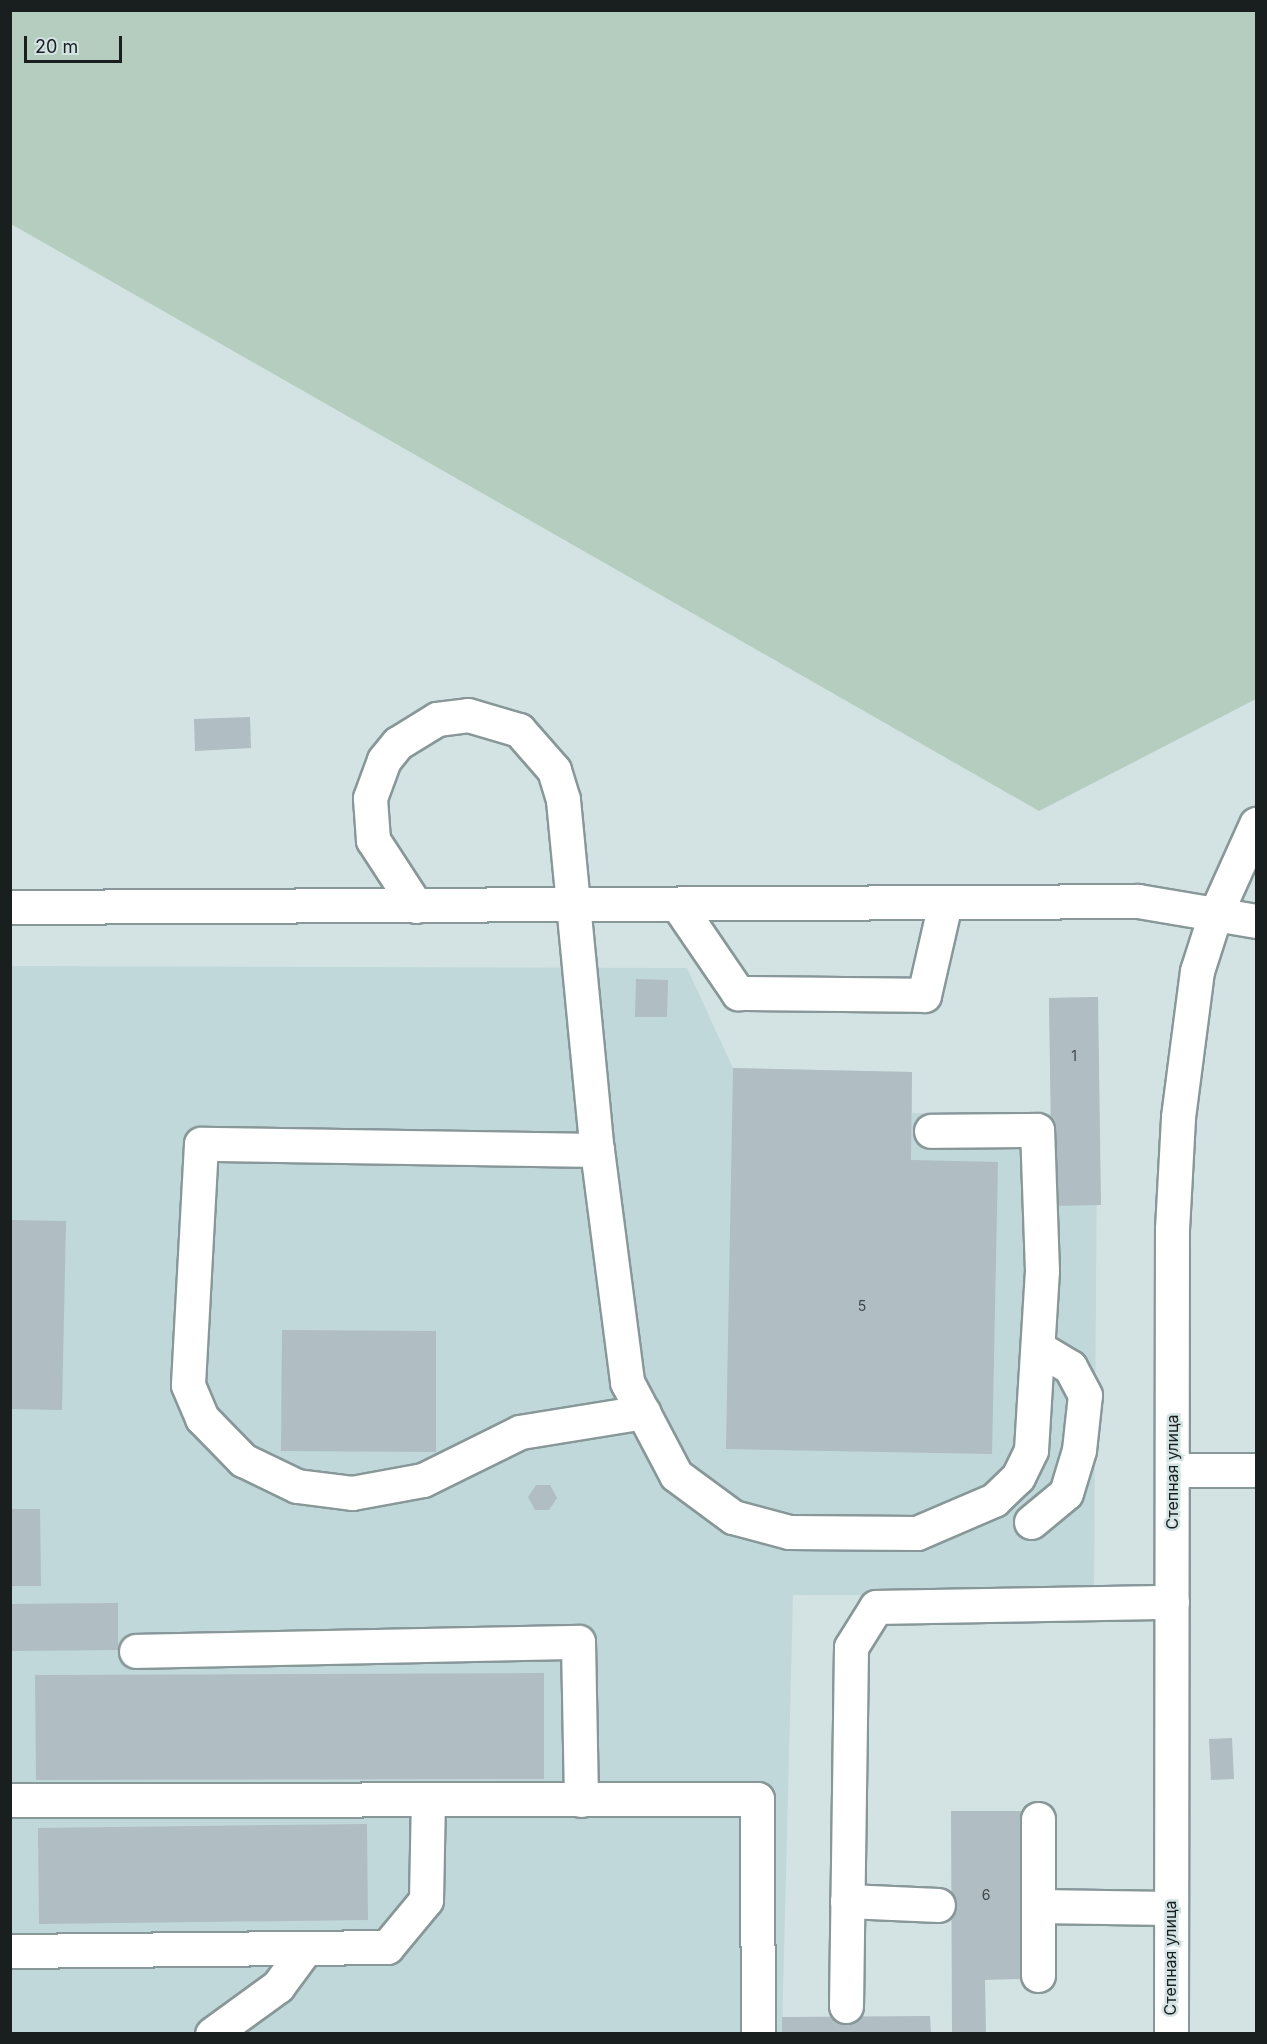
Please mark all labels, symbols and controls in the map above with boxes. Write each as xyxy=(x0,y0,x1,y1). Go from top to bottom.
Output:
scale bar xyxy=(27,24,124,62)
text: 20 m xyxy=(35,36,78,57)
house number: 1 xyxy=(1071,1048,1077,1064)
house number: 5 xyxy=(858,1298,866,1314)
street label: Степная улица xyxy=(1162,1415,1182,1529)
house number: 6 xyxy=(982,1887,990,1903)
street label: Степная улица xyxy=(1160,1901,1180,2015)

